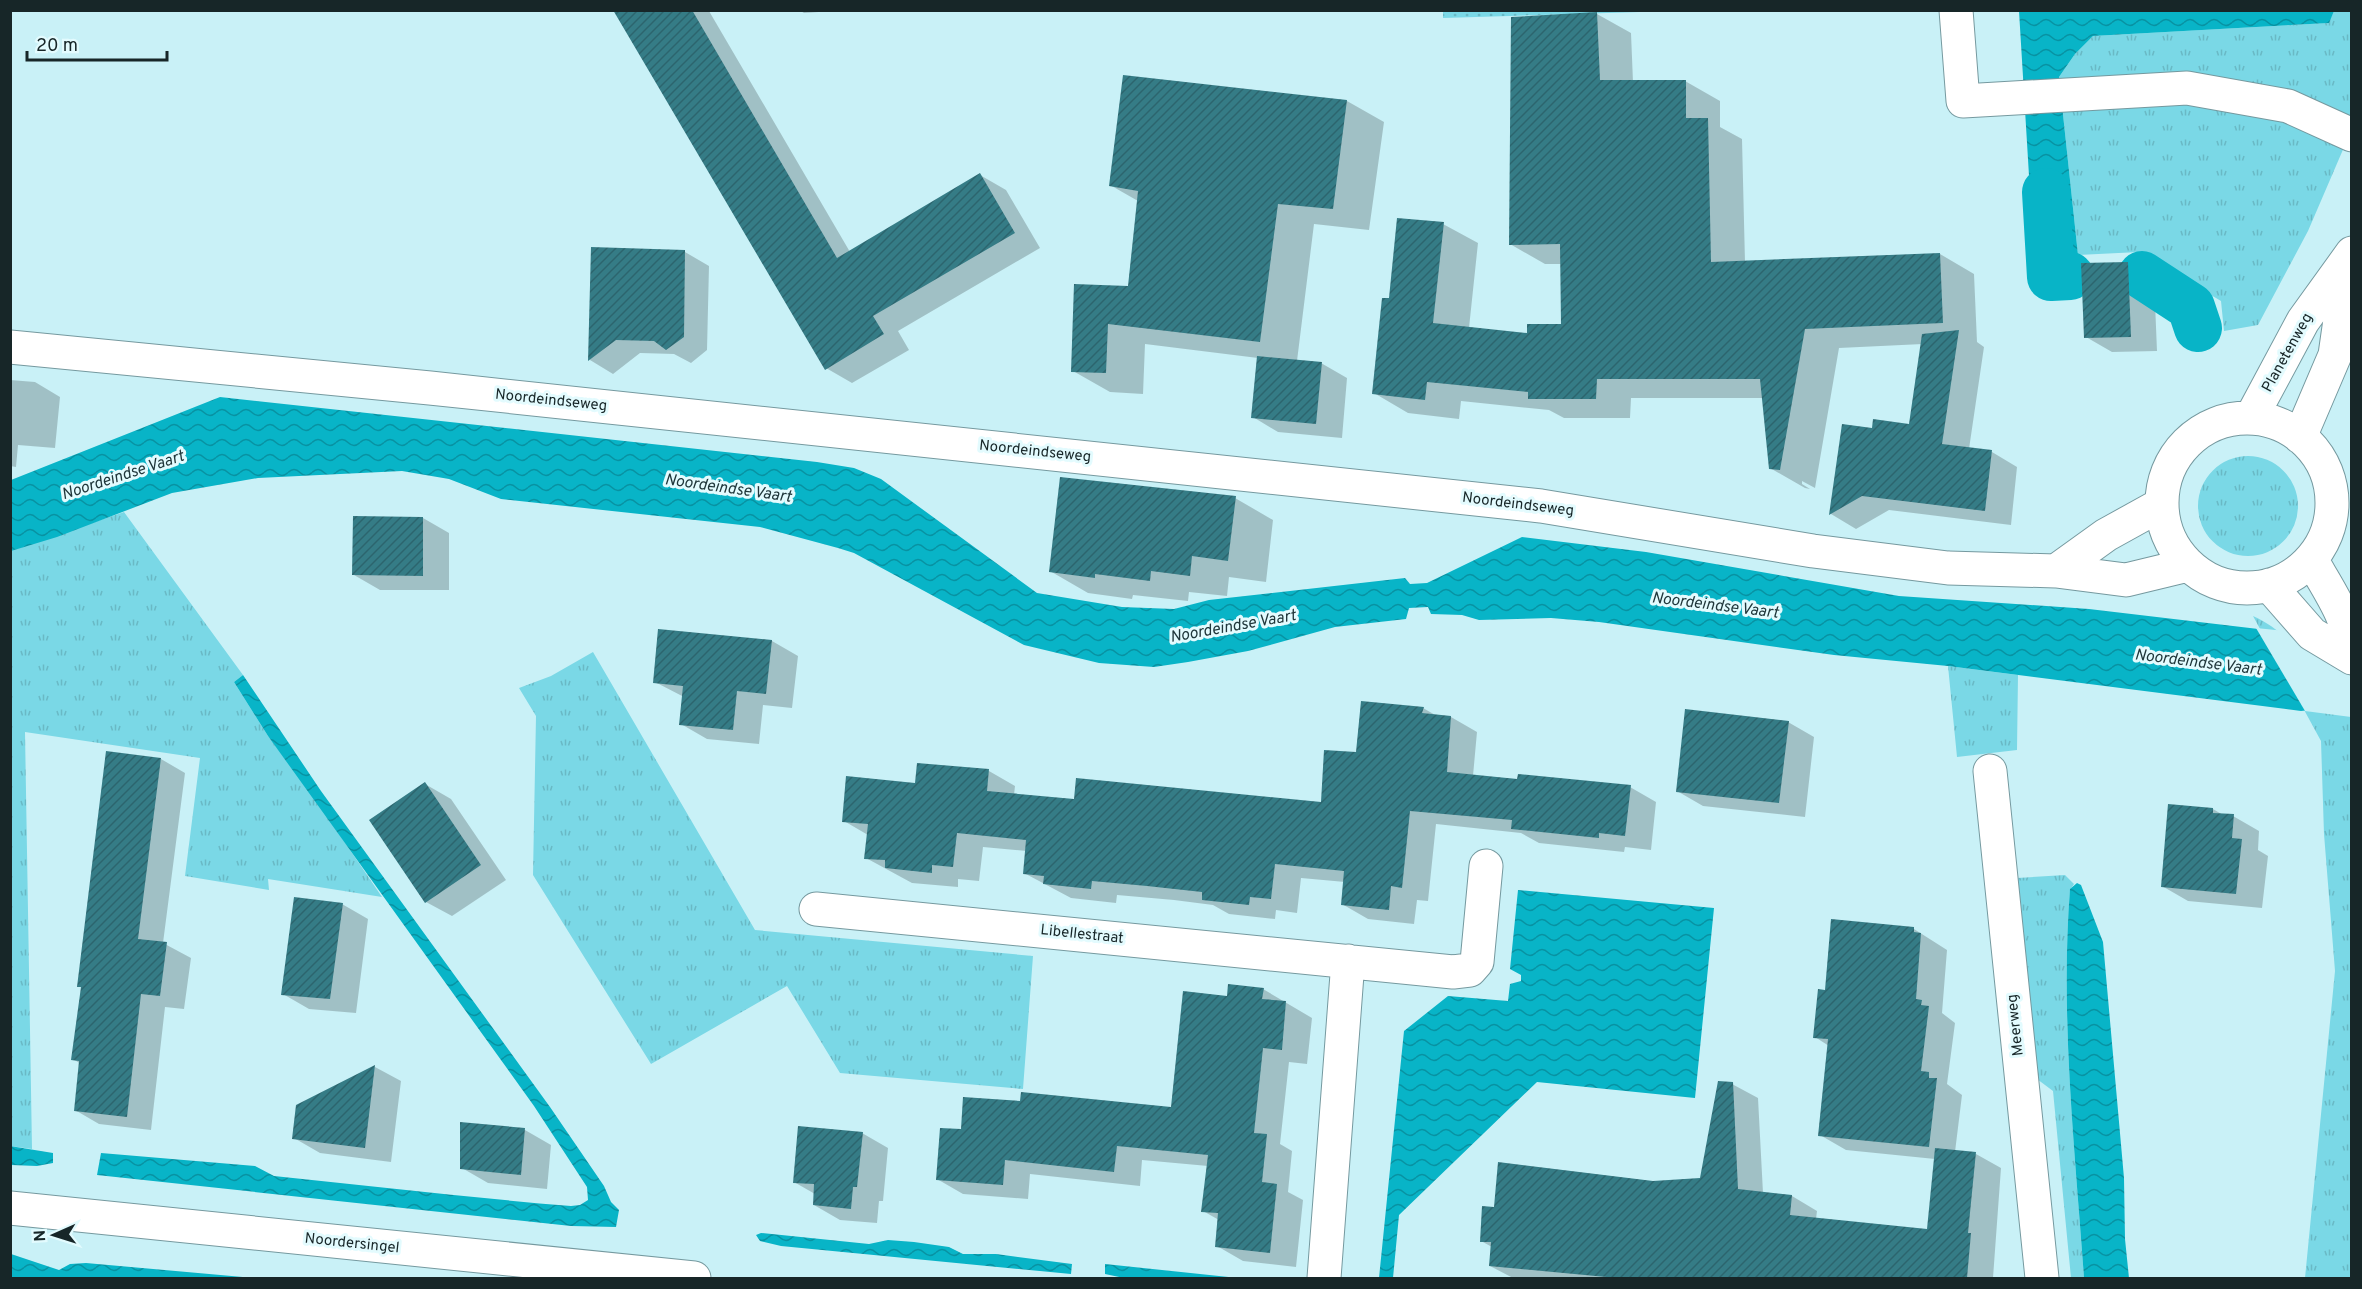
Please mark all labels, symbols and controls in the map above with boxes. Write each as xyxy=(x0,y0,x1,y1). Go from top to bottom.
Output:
scale bar xyxy=(27,24,166,62)
text: 20 m xyxy=(36,35,78,58)
street label: Planetenweg xyxy=(2258,310,2318,396)
street label: Noordeindseweg xyxy=(494,386,608,416)
street label: Noordeindseweg xyxy=(978,437,1092,467)
water label: Noordeindse Vaart xyxy=(59,446,188,505)
water label: Noordeindse Vaart xyxy=(663,470,794,508)
street label: Noordeindseweg xyxy=(1461,489,1575,521)
water label: Noordeindse Vaart xyxy=(1651,588,1781,624)
water label: Noordeindse Vaart xyxy=(1168,606,1299,648)
water label: Noordeindse Vaart xyxy=(2134,645,2264,681)
street label: Libellestraat xyxy=(1039,921,1125,949)
street label: Meerweg xyxy=(2003,993,2029,1057)
north arrow xyxy=(24,1205,84,1265)
text: N xyxy=(31,1229,51,1242)
street label: Noordersingel xyxy=(304,1230,400,1258)

